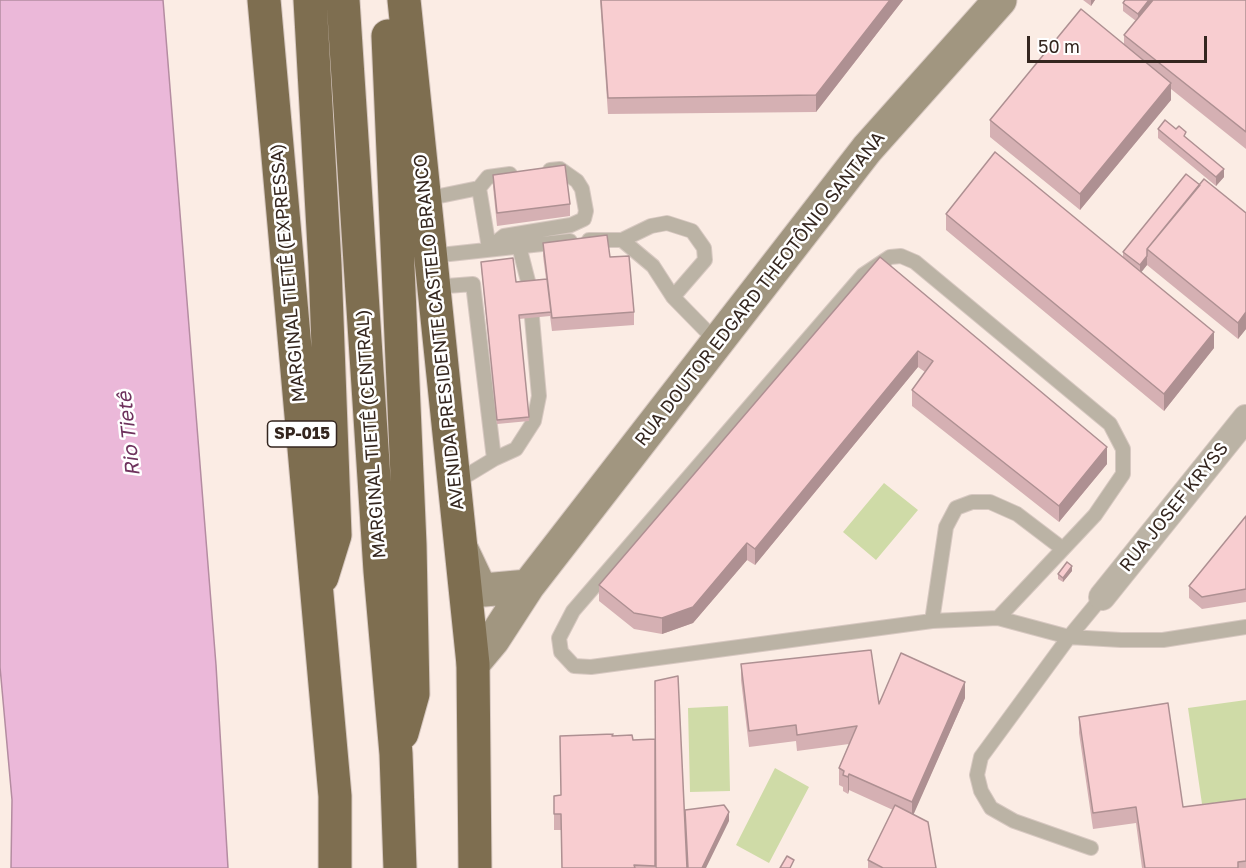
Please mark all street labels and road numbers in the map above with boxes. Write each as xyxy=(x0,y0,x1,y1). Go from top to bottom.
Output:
street label: RUA DOUTOR EDGARD THEOTÔNIO SANTANA xyxy=(631,128,889,450)
street label: MARGINAL TIETÊ (EXPRESSA) xyxy=(266,143,310,403)
street label: AVENIDA PRESIDENTE CASTELO BRANCO xyxy=(410,153,468,511)
street label: MARGINAL TIETÊ (CENTRAL) xyxy=(352,309,390,559)
road number: SP-015 xyxy=(268,421,336,447)
street label: RUA JOSEF KRYSS xyxy=(1115,438,1233,576)

